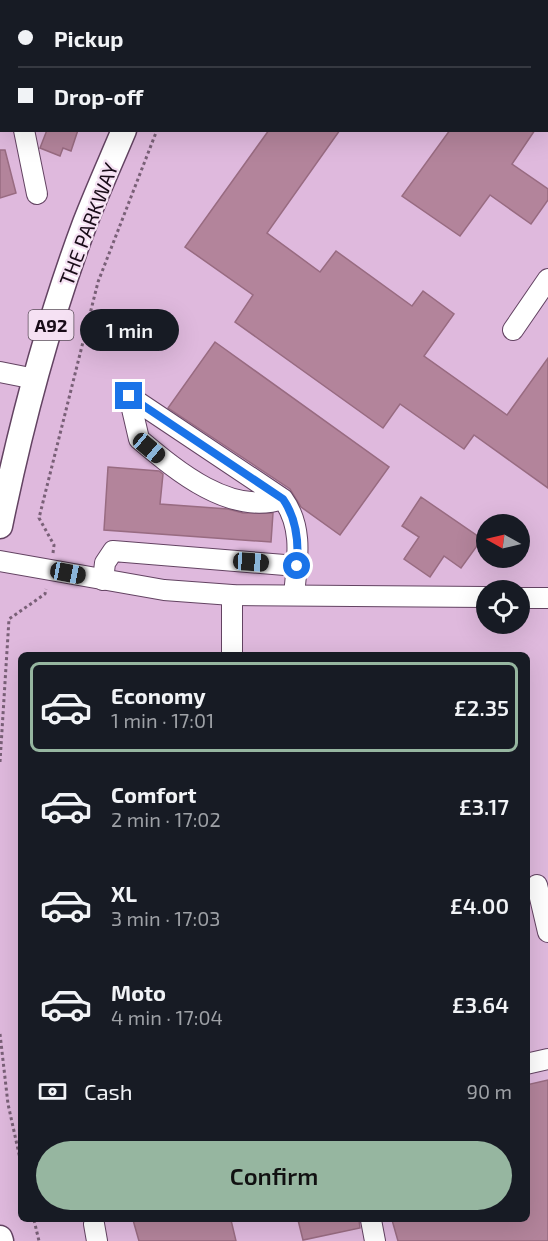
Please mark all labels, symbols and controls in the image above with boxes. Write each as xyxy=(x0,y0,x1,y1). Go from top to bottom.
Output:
text: Pickup xyxy=(54,25,123,51)
text: Drop-off xyxy=(54,83,143,109)
street label: THE PARKWAY xyxy=(54,159,123,289)
callout: 1 min xyxy=(80,309,178,351)
road number: A92 xyxy=(28,310,74,340)
text: 1 min xyxy=(106,318,153,342)
route end xyxy=(115,382,142,409)
car xyxy=(129,430,169,466)
north arrow xyxy=(476,514,530,568)
map controls xyxy=(476,514,530,634)
car xyxy=(232,552,270,572)
route start xyxy=(283,552,310,579)
car xyxy=(49,561,87,585)
button: locate xyxy=(476,580,530,634)
icon: car xyxy=(39,680,93,734)
text: Economy xyxy=(111,682,206,708)
text: £2.35 xyxy=(454,694,509,720)
text: 1 min · 17:01 xyxy=(111,708,214,732)
icon: car xyxy=(39,779,93,833)
text: Comfort xyxy=(111,781,196,807)
text: £3.17 xyxy=(459,793,509,819)
text: 2 min · 17:02 xyxy=(111,807,221,831)
icon: car xyxy=(39,878,93,932)
text: XL xyxy=(111,880,137,906)
text: £4.00 xyxy=(450,892,509,918)
text: 3 min · 17:03 xyxy=(111,906,220,930)
icon: car xyxy=(39,977,93,1031)
text: Moto xyxy=(111,979,166,1005)
text: £3.64 xyxy=(452,991,509,1017)
text: 4 min · 17:04 xyxy=(111,1005,223,1029)
icon: cash xyxy=(36,1075,69,1108)
text: Cash xyxy=(84,1078,133,1104)
text: 90 m xyxy=(467,1079,512,1103)
button: Confirm xyxy=(36,1141,512,1210)

